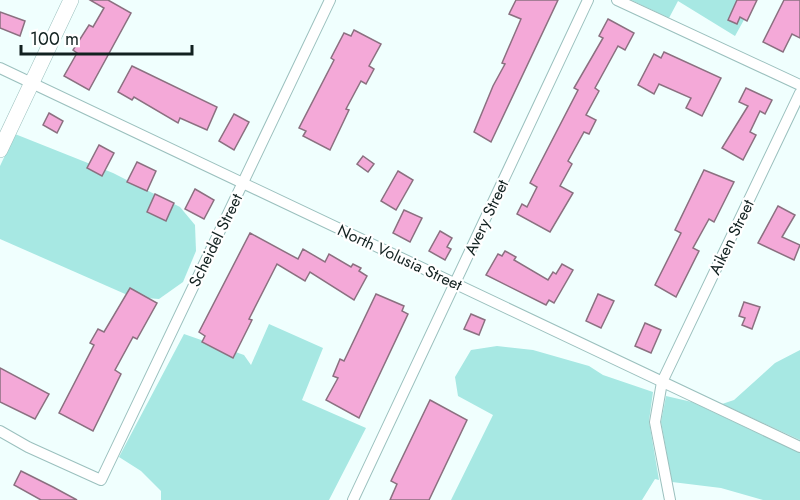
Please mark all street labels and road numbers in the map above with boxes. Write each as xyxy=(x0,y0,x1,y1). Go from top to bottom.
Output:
street label: Avery Street xyxy=(459,176,514,259)
street label: Scheidel Street xyxy=(183,190,248,291)
street label: Aiken Street xyxy=(703,196,760,279)
street label: North Volusia Street xyxy=(334,218,466,296)

